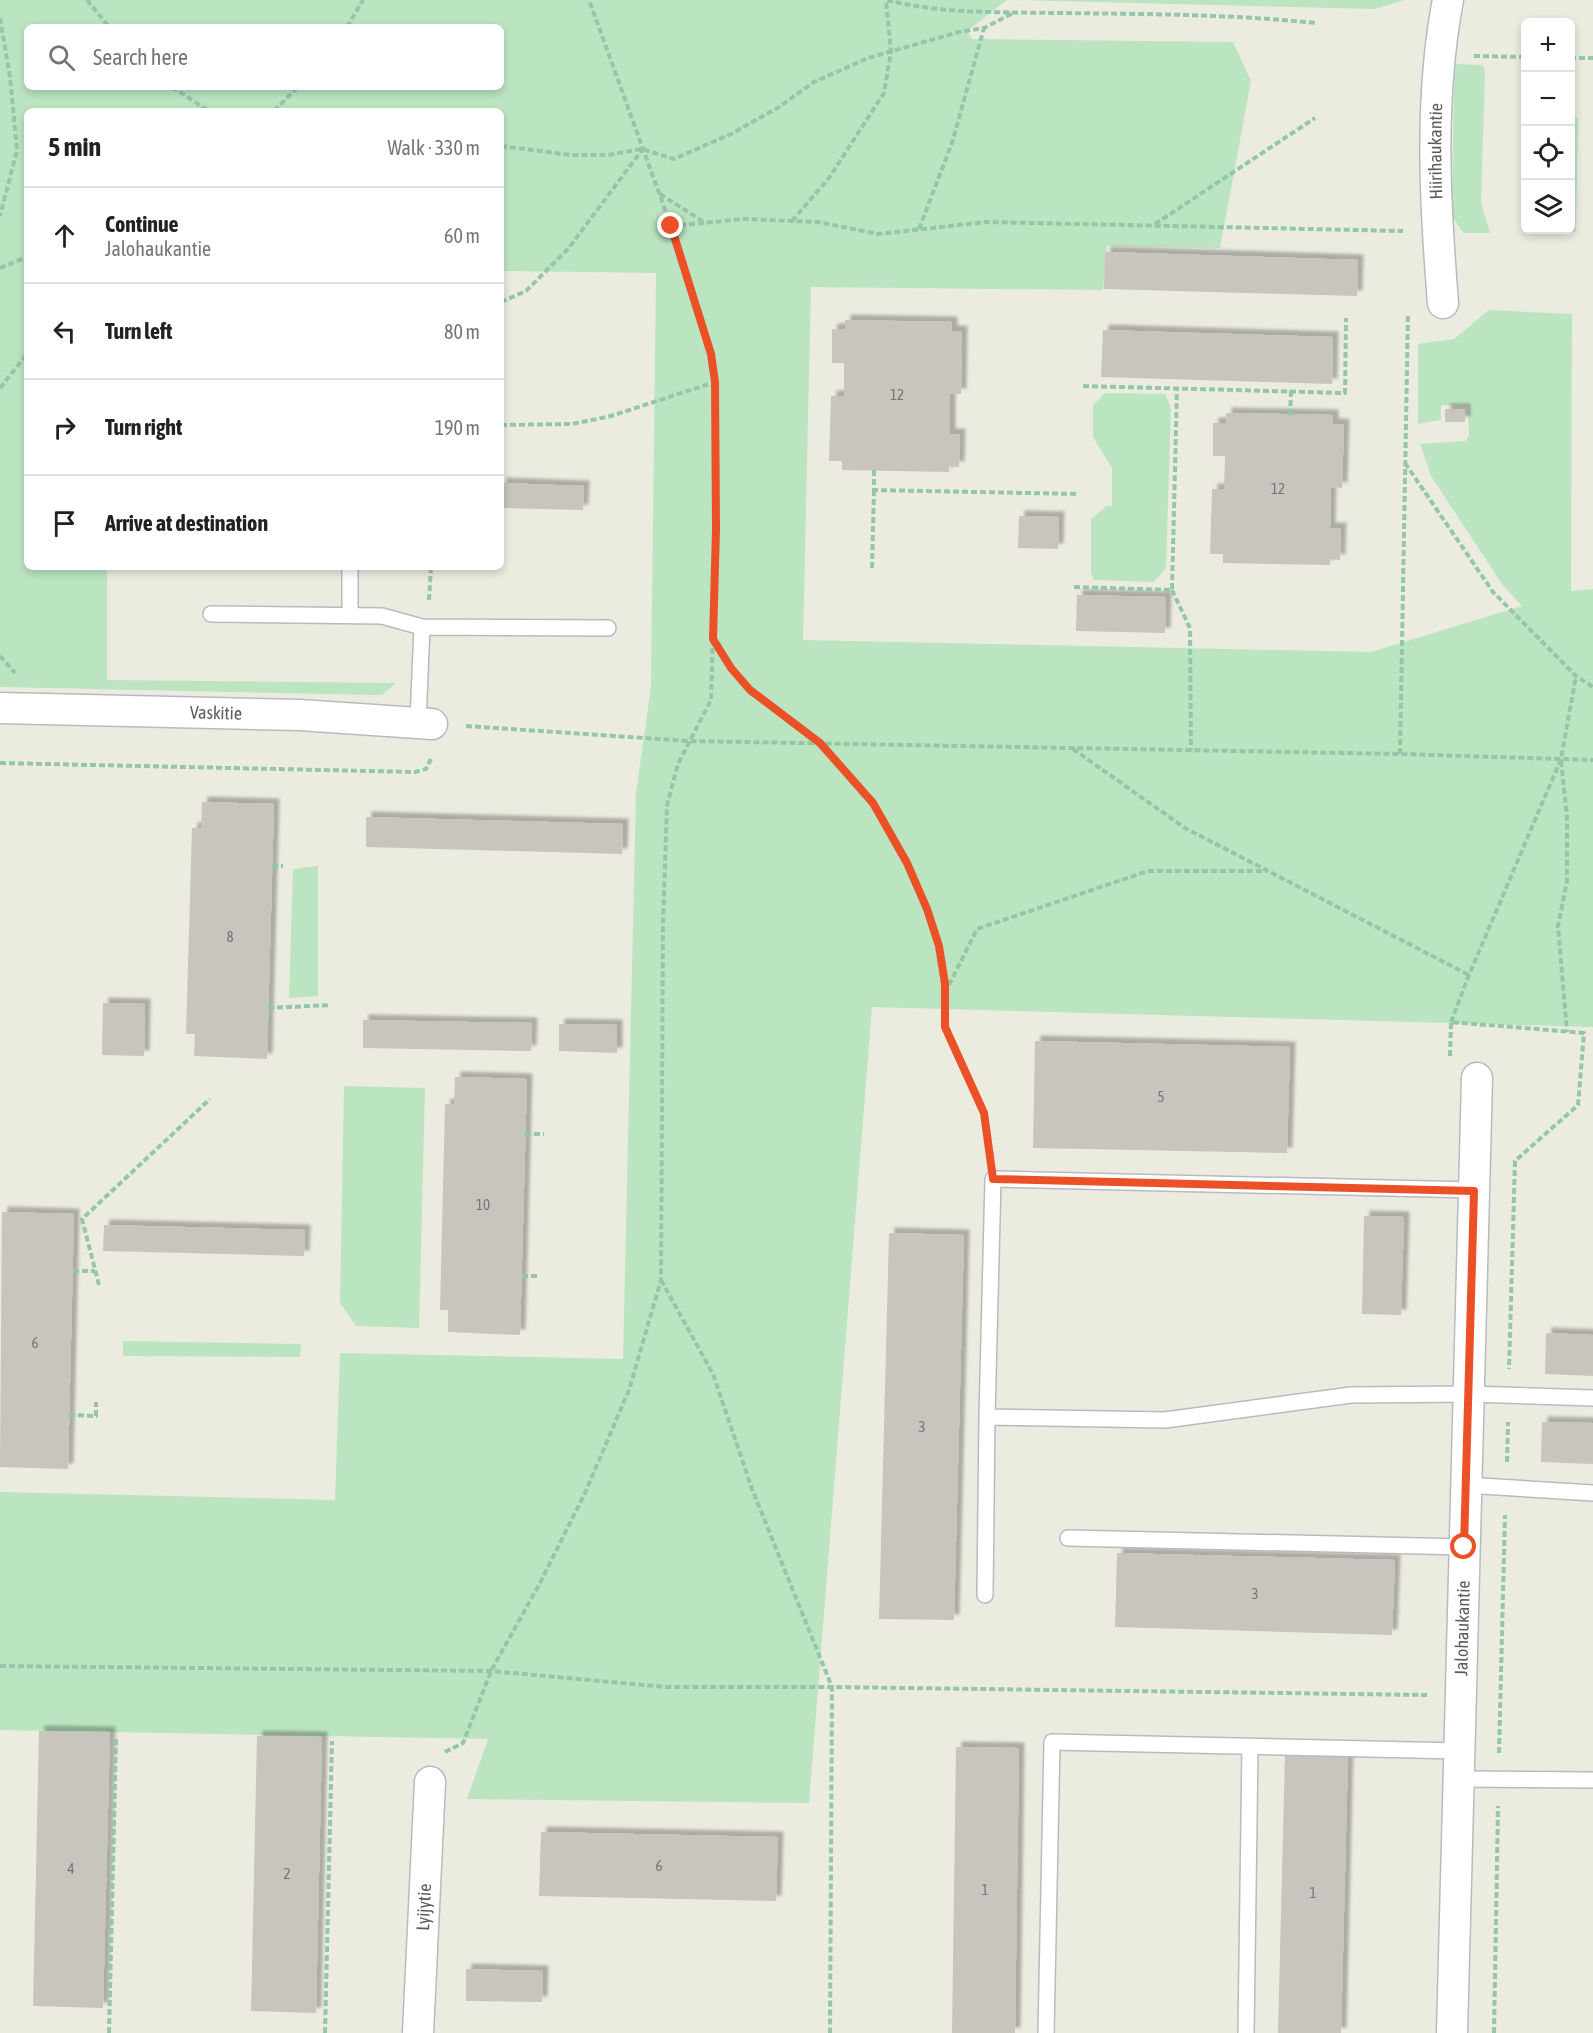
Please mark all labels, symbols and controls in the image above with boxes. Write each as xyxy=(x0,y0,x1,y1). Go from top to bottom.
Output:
map controls xyxy=(1521,18,1575,234)
button: + xyxy=(1521,18,1575,72)
search box xyxy=(24,24,504,90)
icon: search xyxy=(45,41,78,74)
text: Search here xyxy=(93,44,188,70)
button: − xyxy=(1521,72,1575,126)
street label: Hiirihaukantie xyxy=(1424,103,1446,200)
button: locate xyxy=(1521,126,1575,180)
text: 5 min xyxy=(48,132,101,162)
text: Walk · 330 m xyxy=(388,136,480,159)
button: layers xyxy=(1521,180,1575,234)
text: Continue xyxy=(105,211,179,237)
route end xyxy=(657,212,683,238)
icon: ahead xyxy=(48,219,81,252)
text: 60 m xyxy=(444,224,480,247)
text: Jalohaukantie xyxy=(105,237,211,260)
icon: left xyxy=(48,315,81,348)
text: Turn left xyxy=(105,318,172,344)
text: 80 m xyxy=(444,320,480,343)
house number: 12 xyxy=(890,386,904,403)
icon: right xyxy=(48,411,81,444)
text: Turn right xyxy=(105,414,182,440)
text: 190 m xyxy=(435,416,480,439)
house number: 12 xyxy=(1271,480,1285,497)
icon: arrive xyxy=(48,507,81,540)
text: Arrive at destination xyxy=(105,510,268,536)
street label: Vaskitie xyxy=(190,701,242,724)
house number: 8 xyxy=(226,928,234,945)
house number: 5 xyxy=(1157,1088,1165,1105)
house number: 10 xyxy=(476,1196,490,1213)
house number: 6 xyxy=(31,1334,39,1351)
house number: 3 xyxy=(918,1418,926,1435)
route start xyxy=(1450,1533,1476,1559)
street label: Jalohaukantie xyxy=(1450,1580,1474,1676)
house number: 3 xyxy=(1251,1585,1259,1602)
house number: 6 xyxy=(655,1857,663,1874)
house number: 4 xyxy=(67,1860,75,1877)
house number: 2 xyxy=(283,1865,291,1882)
house number: 1 xyxy=(981,1881,989,1898)
street label: Lyijytie xyxy=(412,1883,435,1931)
house number: 1 xyxy=(1309,1884,1317,1901)

